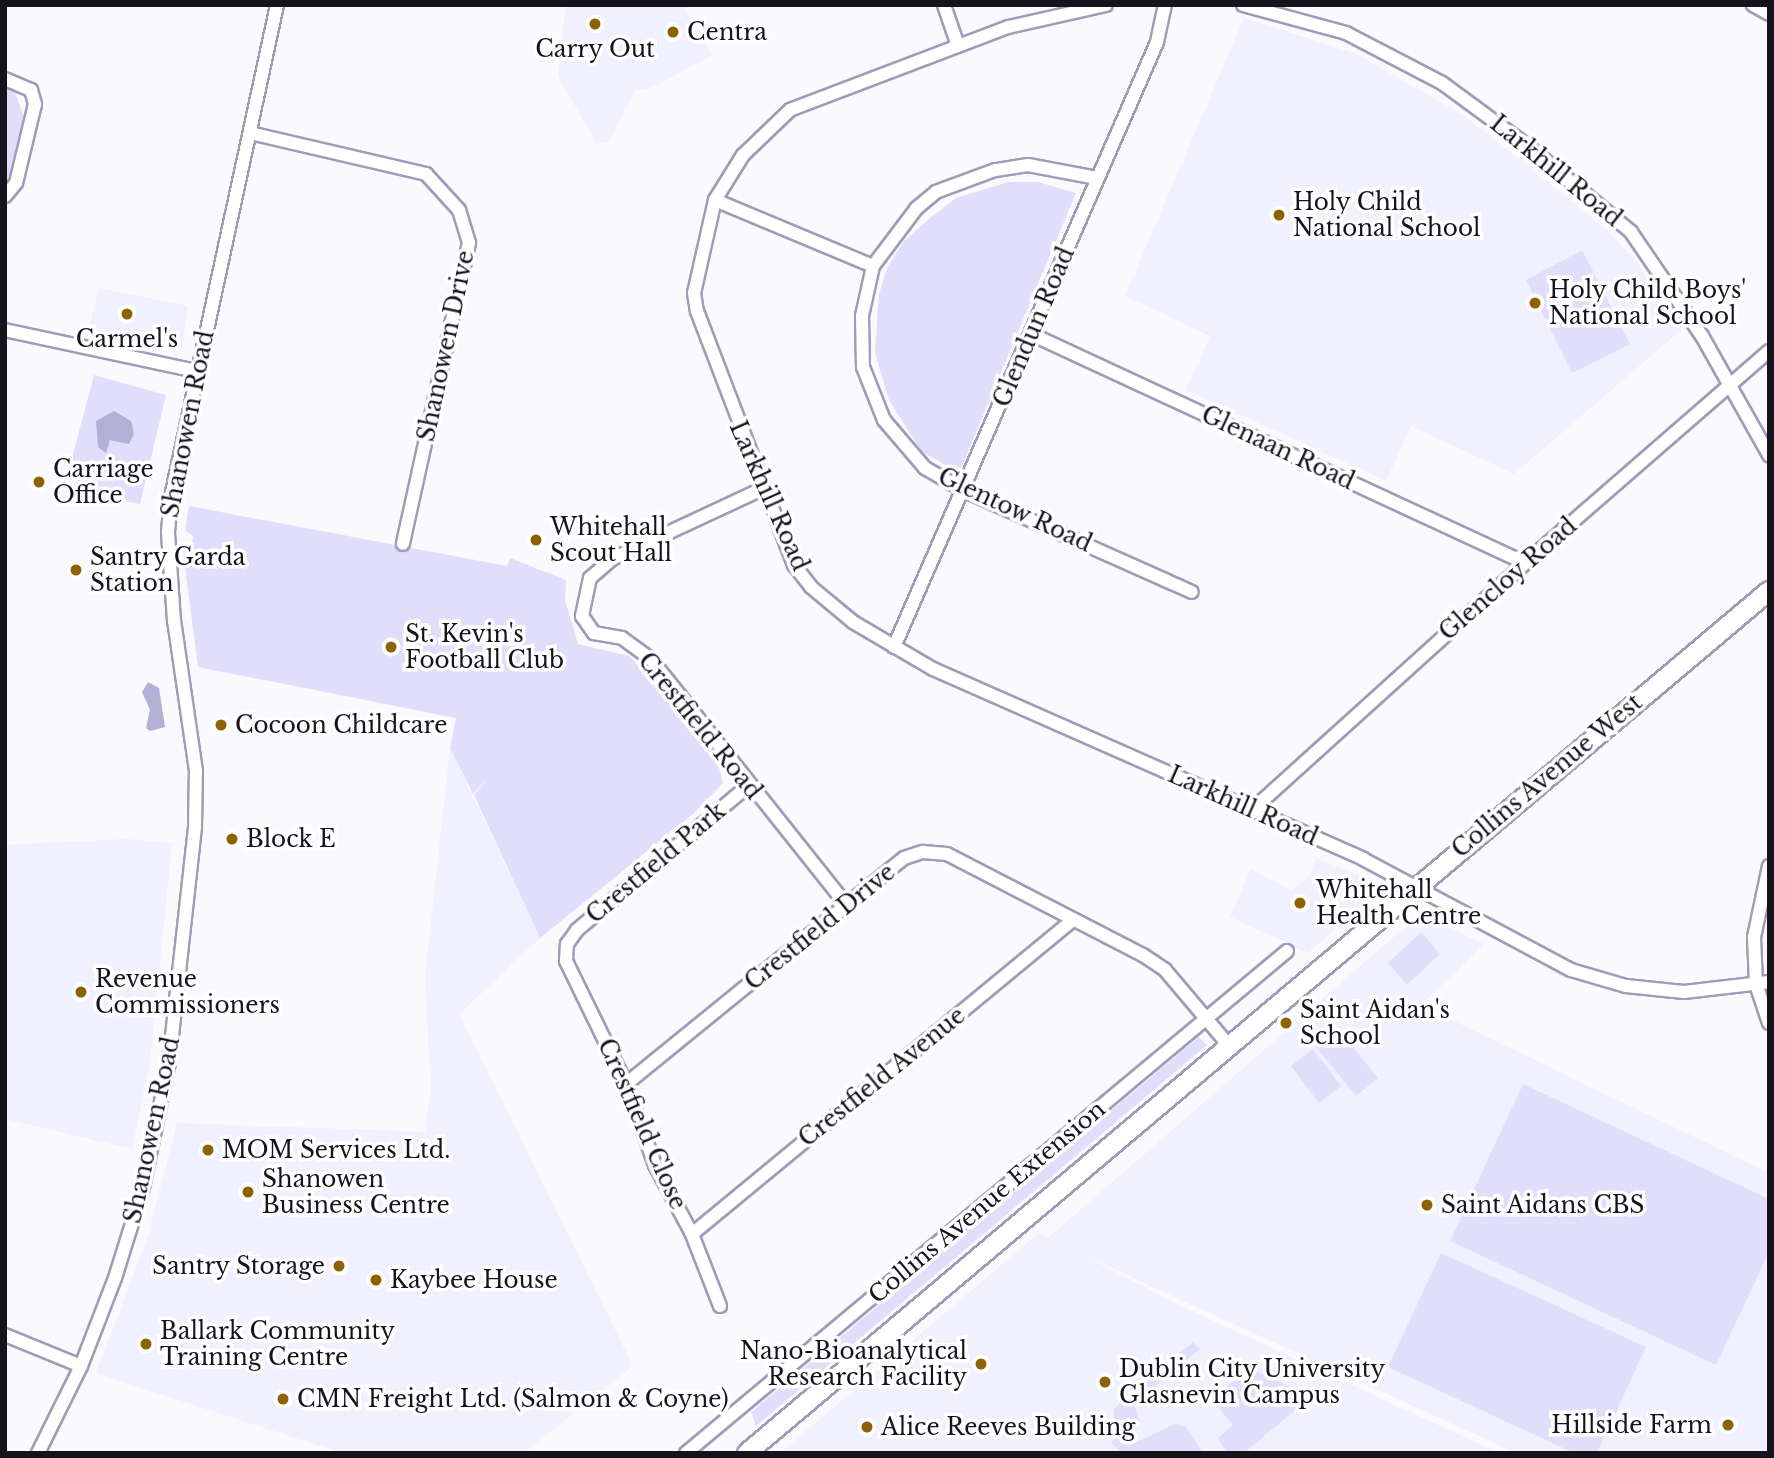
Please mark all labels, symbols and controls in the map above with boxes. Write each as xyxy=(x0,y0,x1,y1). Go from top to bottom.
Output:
marker: Carry Out xyxy=(587,16,603,32)
place label: Centra xyxy=(687,18,767,46)
marker: Centra xyxy=(665,24,681,40)
place label: Carry Out xyxy=(535,35,655,63)
street label: Larkhill Road xyxy=(1485,110,1627,232)
place label: Holy Child National School xyxy=(1293,188,1480,242)
marker: Holy Child National School xyxy=(1271,207,1287,223)
street label: Glendun Road xyxy=(988,243,1080,411)
street label: Shanowen Drive xyxy=(412,248,480,444)
place label: Holy Child Boys' National School xyxy=(1549,276,1747,330)
marker: Holy Child Boys' National School xyxy=(1527,295,1543,311)
marker: Carmel's xyxy=(119,306,135,322)
place label: Carmel's xyxy=(76,325,178,353)
street label: Shanowen Road xyxy=(156,328,220,520)
street label: Glenaan Road xyxy=(1197,400,1359,496)
street label: Larkhill Road xyxy=(724,417,814,575)
place label: Carriage Office xyxy=(53,455,154,509)
street label: Glentow Road xyxy=(933,462,1097,558)
marker: Carriage Office xyxy=(31,474,47,490)
street label: Glencloy Road xyxy=(1434,512,1582,646)
place label: Whitehall Scout Hall xyxy=(550,513,672,567)
marker: Whitehall Scout Hall xyxy=(528,532,544,548)
place label: Santry Garda Station xyxy=(90,543,246,597)
marker: Santry Garda Station xyxy=(68,562,84,578)
place label: St. Kevin's Football Club xyxy=(405,620,564,674)
marker: St. Kevin's Football Club xyxy=(383,639,399,655)
street label: Crestfield Road xyxy=(632,647,768,805)
street label: Collins Avenue West xyxy=(1446,688,1648,864)
place label: Cocoon Childcare xyxy=(235,711,447,739)
marker: Cocoon Childcare xyxy=(213,717,229,733)
street label: Larkhill Road xyxy=(1164,761,1322,851)
street label: Crestfield Park xyxy=(581,797,731,929)
place label: Block E xyxy=(246,825,336,853)
marker: Block E xyxy=(224,831,240,847)
street label: Crestfield Drive xyxy=(739,858,901,996)
place label: Whitehall Health Centre xyxy=(1316,876,1481,930)
marker: Whitehall Health Centre xyxy=(1290,893,1310,913)
place label: Revenue Commissioners xyxy=(95,965,280,1019)
marker: Revenue Commissioners xyxy=(73,984,89,1000)
place label: Saint Aidan's School xyxy=(1300,996,1451,1050)
street label: Crestfield Avenue xyxy=(793,1001,971,1153)
marker: Saint Aidan's School xyxy=(1278,1015,1294,1031)
street label: Shanowen Road xyxy=(119,1034,185,1226)
street label: Crestfield Close xyxy=(592,1034,692,1214)
street label: Collins Avenue Extension xyxy=(863,1095,1111,1309)
place label: MOM Services Ltd. xyxy=(222,1136,450,1164)
marker: MOM Services Ltd. xyxy=(200,1142,216,1158)
place label: Shanowen Business Centre xyxy=(262,1165,450,1219)
marker: Shanowen Business Centre xyxy=(240,1184,256,1200)
place label: Saint Aidans CBS xyxy=(1441,1191,1645,1219)
marker: Saint Aidans CBS xyxy=(1419,1197,1435,1213)
place label: Santry Storage xyxy=(152,1252,325,1280)
marker: Santry Storage xyxy=(331,1258,347,1274)
place label: Kaybee House xyxy=(390,1266,558,1294)
marker: Kaybee House xyxy=(368,1272,384,1288)
place label: Ballark Community Training Centre xyxy=(160,1317,395,1371)
marker: Ballark Community Training Centre xyxy=(138,1336,154,1352)
place label: Nano-Bioanalytical Research Facility xyxy=(740,1337,967,1391)
place label: Dublin City University Glasnevin Campus xyxy=(1119,1355,1386,1409)
marker: Nano-Bioanalytical Research Facility xyxy=(973,1356,989,1372)
marker: Dublin City University Glasnevin Campus xyxy=(1097,1374,1113,1390)
place label: CMN Freight Ltd. (Salmon & Coyne) xyxy=(297,1385,729,1413)
marker: CMN Freight Ltd. (Salmon & Coyne) xyxy=(275,1391,291,1407)
place label: Hillside Farm xyxy=(1551,1411,1712,1439)
place label: Alice Reeves Building xyxy=(881,1413,1135,1441)
marker: Hillside Farm xyxy=(1718,1415,1738,1435)
marker: Alice Reeves Building xyxy=(859,1419,875,1435)

